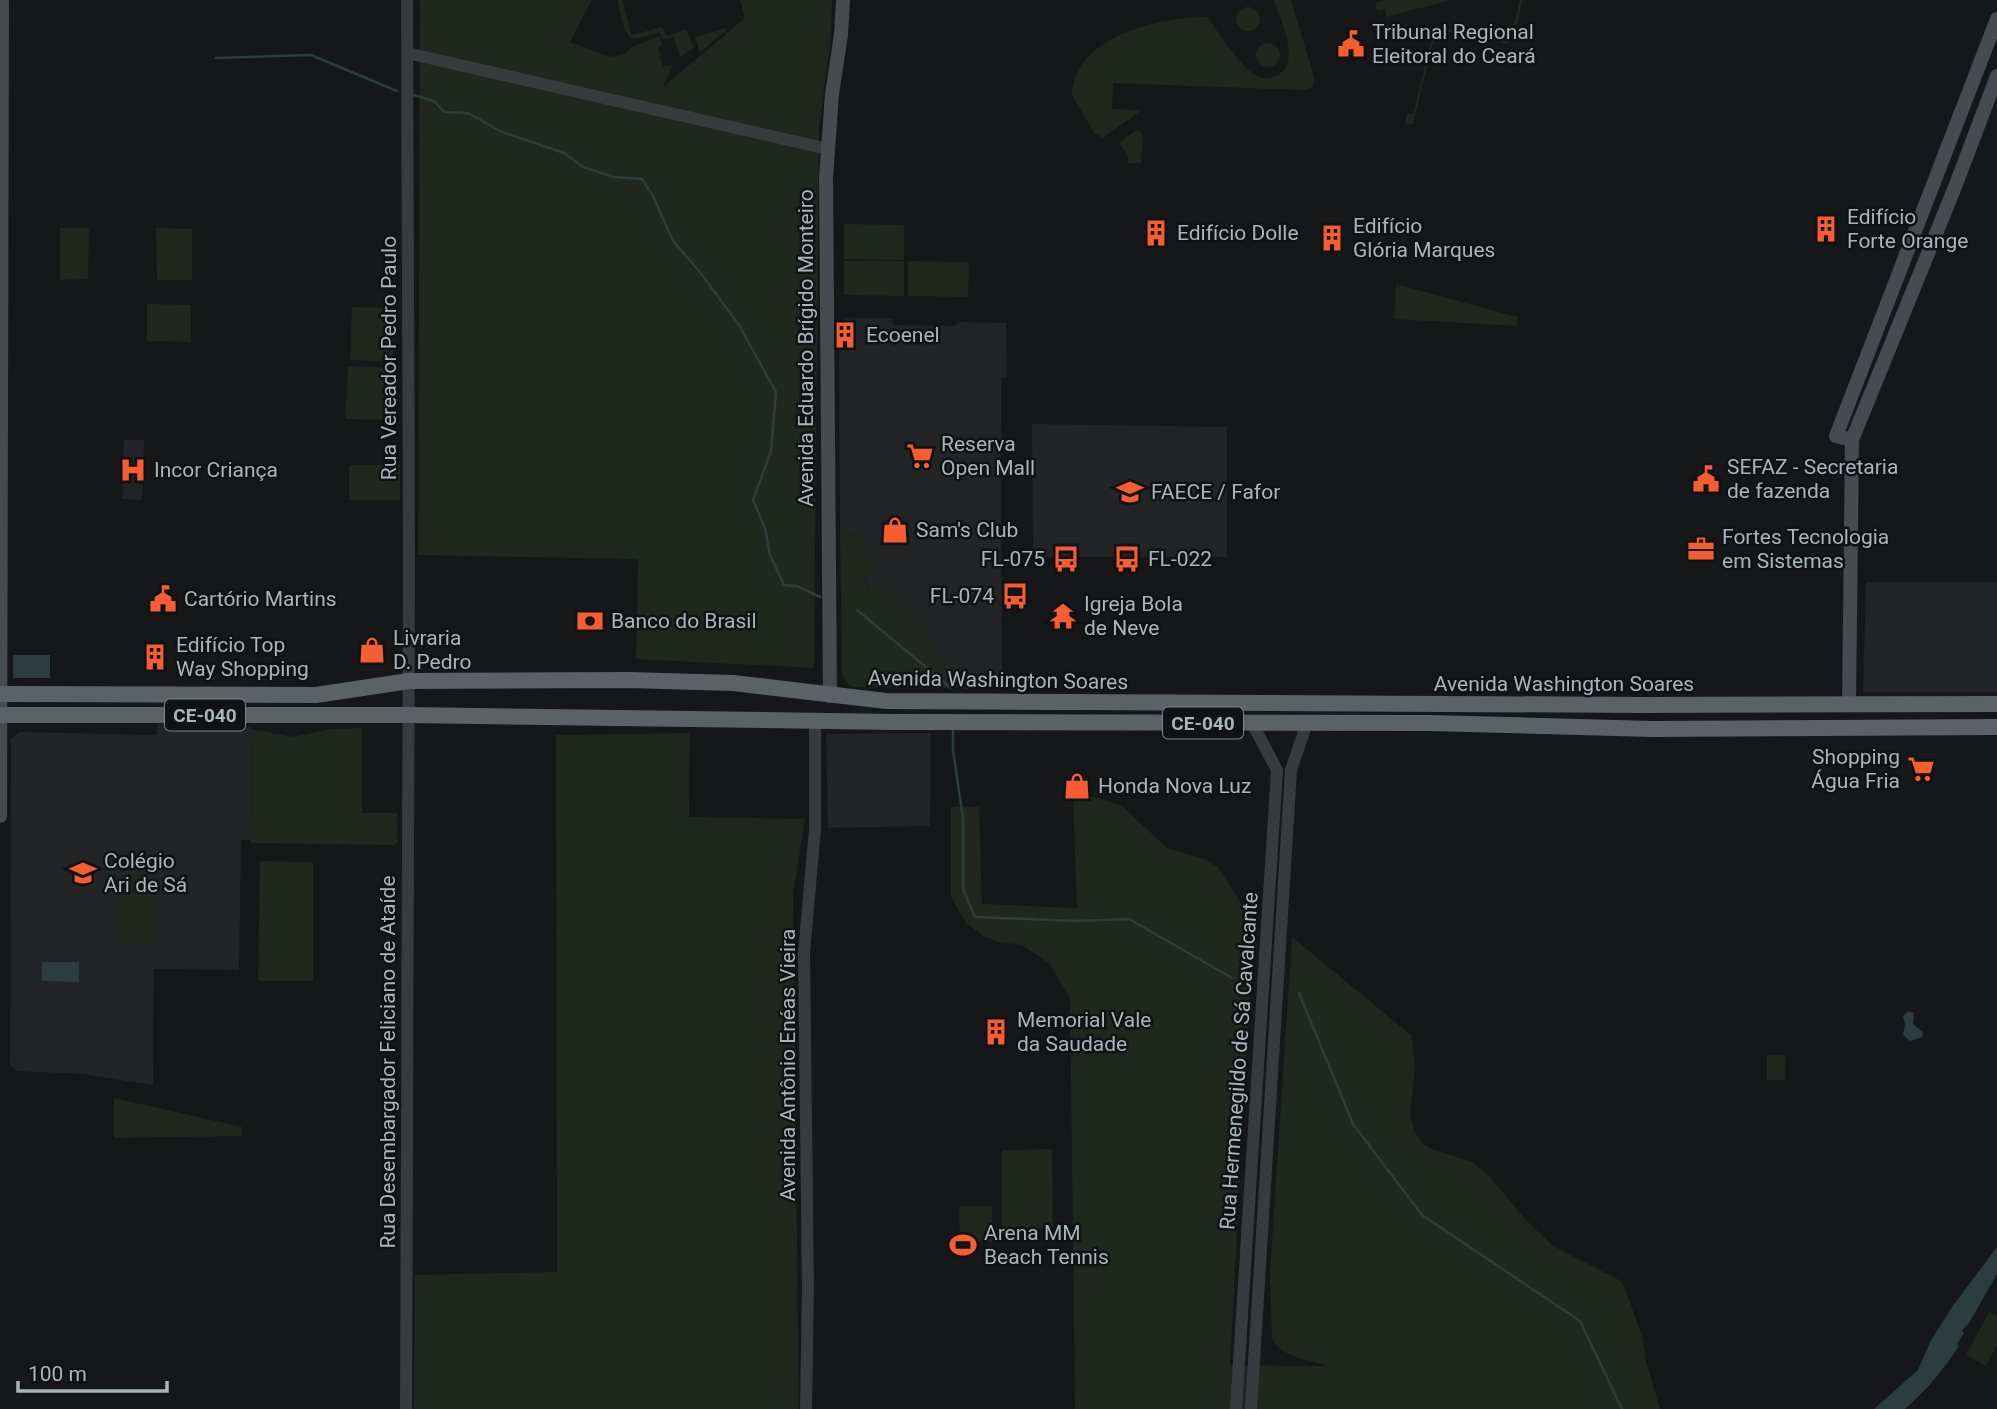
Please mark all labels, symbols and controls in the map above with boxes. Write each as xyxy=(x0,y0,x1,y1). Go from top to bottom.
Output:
place label: Tribunal Regional Eleitoral do Ceará xyxy=(1372,20,1536,68)
public building icon: Tribunal Regional Eleitoral do Ceará xyxy=(1336,29,1366,59)
street label: Avenida Eduardo Brígido Monteiro xyxy=(794,189,818,507)
place label: Edifício Forte Orange xyxy=(1847,205,1968,253)
place label: Edifício Glória Marques xyxy=(1353,214,1495,262)
building icon: Edifício Forte Orange xyxy=(1811,214,1841,244)
building icon: Edifício Dolle xyxy=(1141,218,1171,248)
place label: Edifício Dolle xyxy=(1177,221,1299,245)
building icon: Edifício Glória Marques xyxy=(1317,223,1347,253)
street label: Rua Vereador Pedro Paulo xyxy=(377,236,401,480)
building icon: Ecoenel xyxy=(830,320,860,350)
place label: Ecoenel xyxy=(866,323,940,347)
place label: Reserva Open Mall xyxy=(941,432,1035,480)
supermarket icon: Reserva Open Mall xyxy=(905,441,935,471)
hospital icon: Incor Criança xyxy=(118,455,148,485)
place label: SEFAZ - Secretaria de fazenda xyxy=(1727,455,1898,503)
place label: Incor Criança xyxy=(154,458,278,482)
public building icon: SEFAZ - Secretaria de fazenda xyxy=(1691,464,1721,494)
school or university icon: FAECE / Fafor xyxy=(1115,477,1145,507)
place label: FAECE / Fafor xyxy=(1151,480,1280,504)
shop icon: Sam's Club xyxy=(880,515,910,545)
place label: Sam's Club xyxy=(916,518,1018,542)
place label: Fortes Tecnologia em Sistemas xyxy=(1722,525,1889,573)
office icon: Fortes Tecnologia em Sistemas xyxy=(1686,534,1716,564)
bus stop icon: FL-075 xyxy=(1051,544,1081,574)
bus stop icon: FL-022 xyxy=(1112,544,1142,574)
place label: FL-075 xyxy=(981,547,1045,571)
place label: FL-022 xyxy=(1148,547,1212,571)
bus stop icon: FL-074 xyxy=(1000,581,1030,611)
public building icon: Cartório Martins xyxy=(148,584,178,614)
place label: FL-074 xyxy=(930,584,994,608)
place label: Cartório Martins xyxy=(184,587,337,611)
place label: Igreja Bola de Neve xyxy=(1084,592,1183,640)
temple icon: Igreja Bola de Neve xyxy=(1048,601,1078,631)
bank icon: Banco do Brasil xyxy=(575,606,605,636)
place label: Banco do Brasil xyxy=(611,609,757,633)
place label: Livraria D. Pedro xyxy=(393,626,471,674)
place label: Edifício Top Way Shopping xyxy=(176,633,309,681)
shop icon: Livraria D. Pedro xyxy=(357,635,387,665)
building icon: Edifício Top Way Shopping xyxy=(140,642,170,672)
street label: Avenida Washington Soares xyxy=(868,666,1128,694)
street label: Avenida Washington Soares xyxy=(1434,672,1694,696)
road number: CE-040 xyxy=(165,700,245,730)
road number: CE-040 xyxy=(1163,708,1243,738)
place label: Shopping Água Fria xyxy=(1811,745,1900,793)
supermarket icon: Shopping Água Fria xyxy=(1906,754,1936,784)
shop icon: Honda Nova Luz xyxy=(1062,771,1092,801)
place label: Honda Nova Luz xyxy=(1098,774,1251,798)
place label: Colégio Ari de Sá xyxy=(104,849,187,897)
school or university icon: Colégio Ari de Sá xyxy=(68,858,98,888)
street label: Rua Desembargador Feliciano de Ataíde xyxy=(376,875,400,1249)
street label: Rua Hermenegildo de Sá Cavalcante xyxy=(1215,891,1263,1231)
street label: Avenida Antônio Enéas Vieira xyxy=(776,929,800,1201)
place label: Memorial Vale da Saudade xyxy=(1017,1008,1151,1056)
building icon: Memorial Vale da Saudade xyxy=(981,1017,1011,1047)
place label: Arena MM Beach Tennis xyxy=(984,1221,1109,1269)
sports icon: Arena MM Beach Tennis xyxy=(948,1230,978,1260)
scale bar xyxy=(18,1350,166,1394)
text: 100 m xyxy=(28,1362,87,1386)

